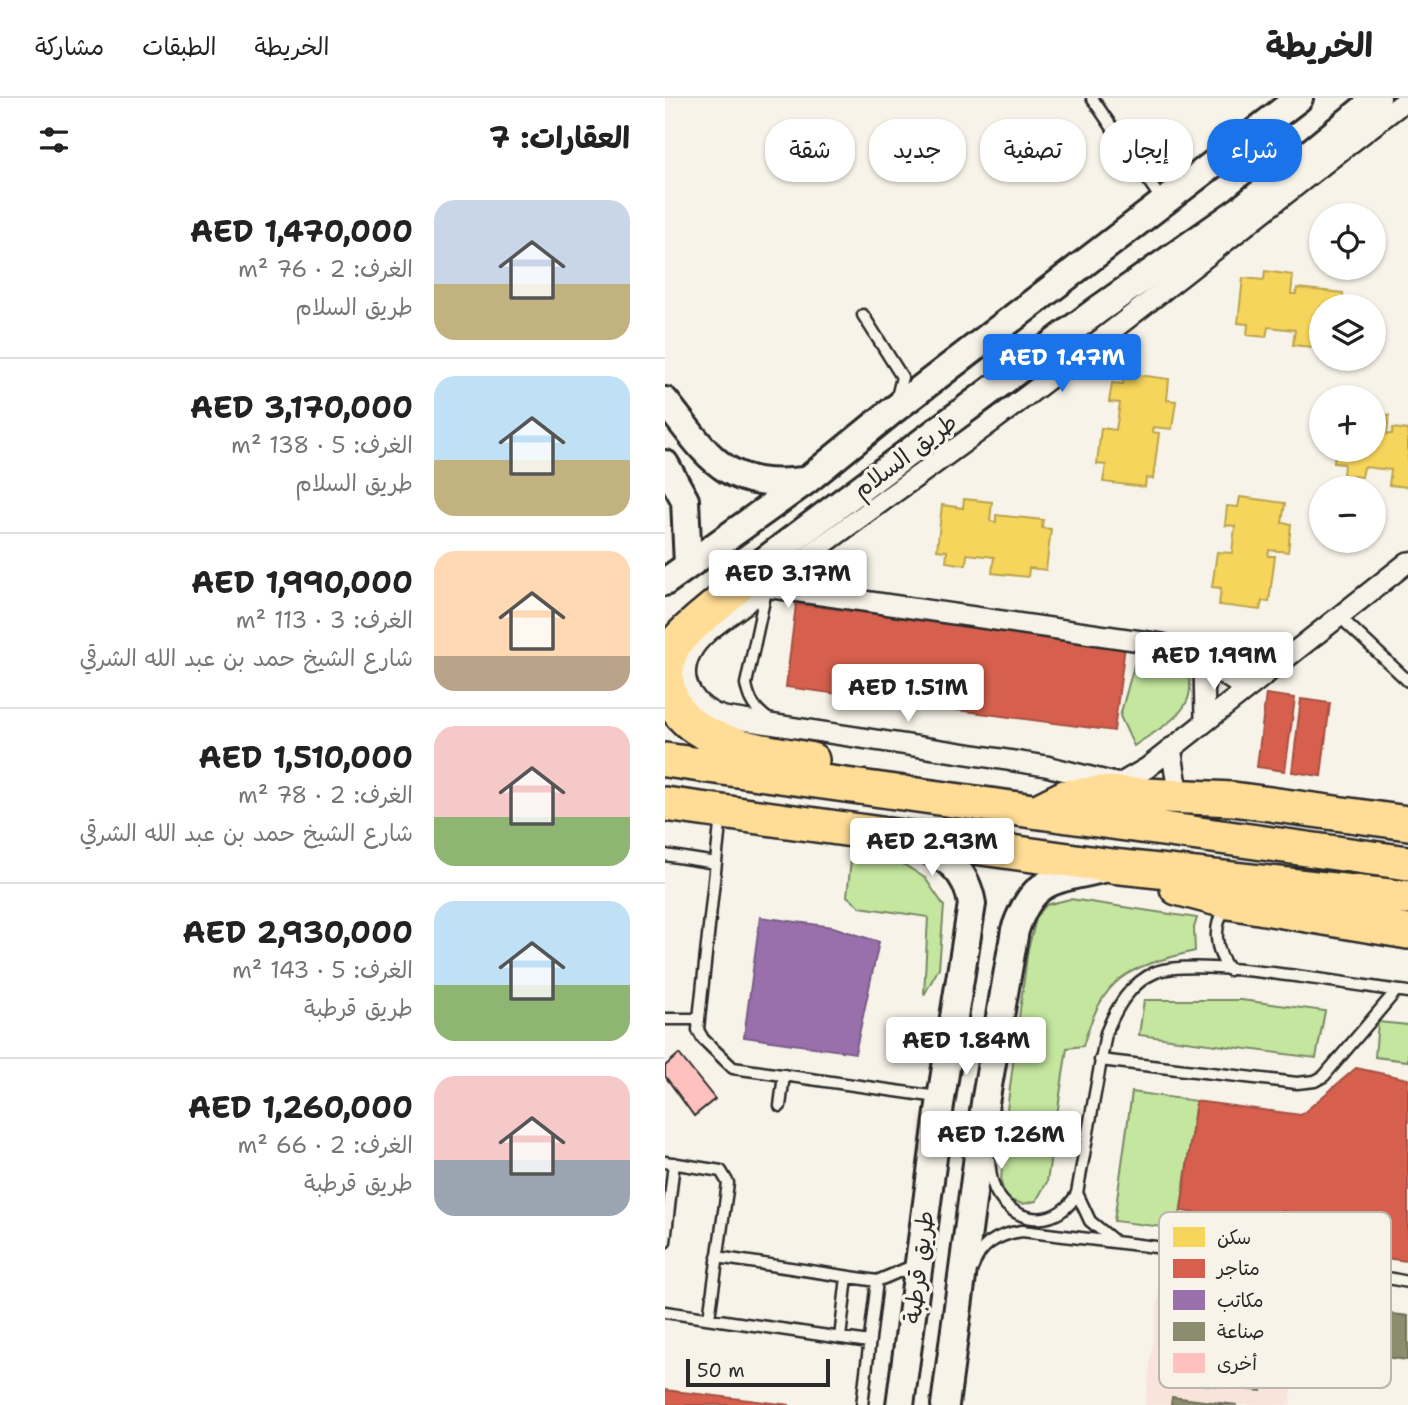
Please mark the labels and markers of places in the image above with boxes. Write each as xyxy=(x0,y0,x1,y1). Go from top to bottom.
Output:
pin: AED 1.47M xyxy=(982,334,1142,394)
pin: AED 3.17M xyxy=(708,550,868,610)
pin: AED 1.99M xyxy=(1134,632,1294,692)
pin: AED 1.51M xyxy=(828,664,988,724)
pin: AED 2.93M xyxy=(852,818,1012,878)
pin: AED 1.84M xyxy=(886,1018,1046,1077)
pin: AED 1.26M xyxy=(921,1112,1081,1171)

